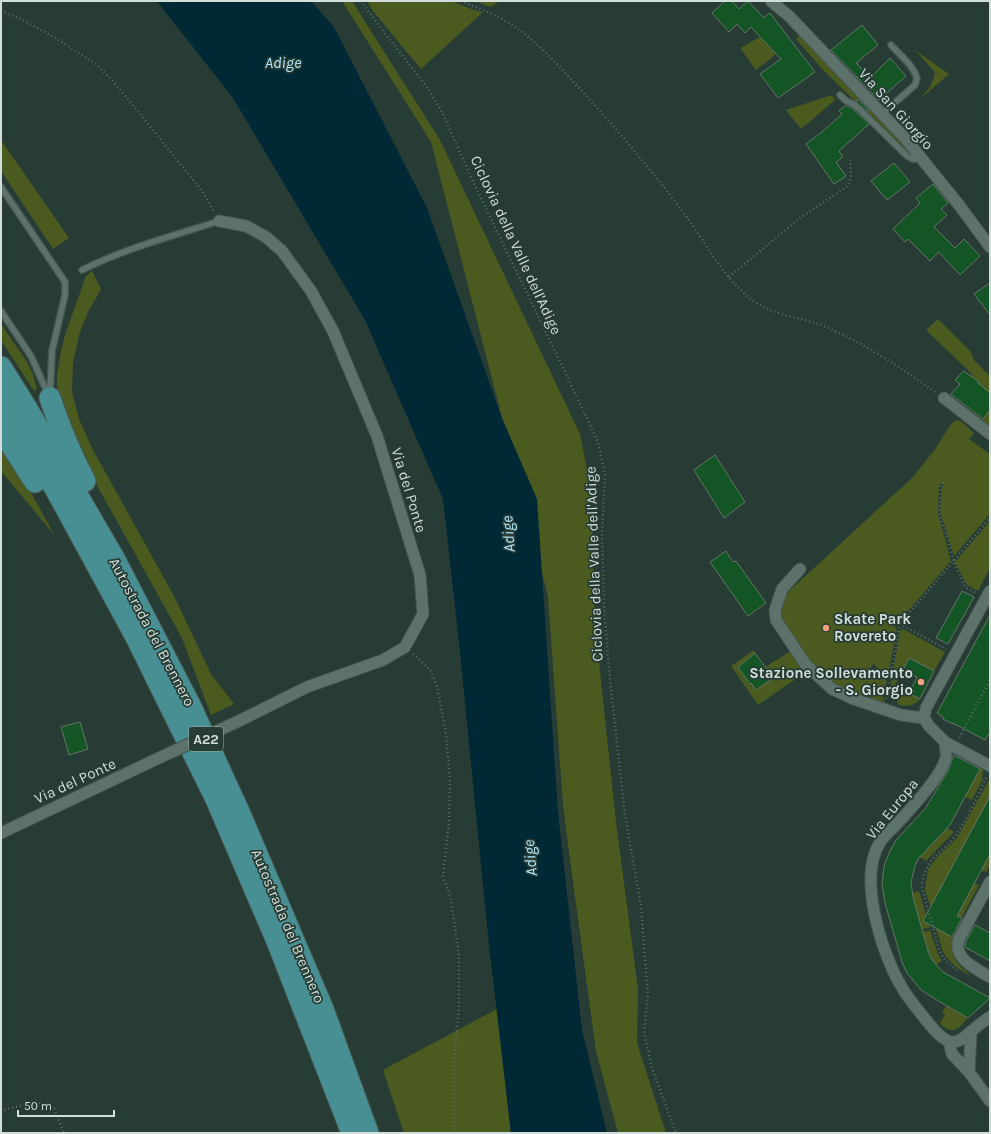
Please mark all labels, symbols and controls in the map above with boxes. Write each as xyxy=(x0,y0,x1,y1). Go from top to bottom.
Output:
water label: Adige xyxy=(265,53,302,72)
street label: Via San Giorgio xyxy=(855,65,937,153)
street label: Ciclovia della Valle dell'Adige xyxy=(467,153,565,337)
street label: Via del Ponte xyxy=(388,445,430,535)
street label: Ciclovia della Valle dell'Adige xyxy=(582,466,606,662)
water label: Adige xyxy=(497,514,519,553)
street label: Autostrada del Brennero xyxy=(105,555,199,709)
place label: Skate Park Rovereto xyxy=(834,610,911,645)
marker: Skate Park Rovereto xyxy=(821,623,831,633)
place label: Stazione Sollevamento - S. Giorgio xyxy=(749,664,913,699)
marker: Stazione Sollevamento - S. Giorgio xyxy=(916,677,926,687)
road number: A22 xyxy=(189,727,223,751)
street label: Via del Ponte xyxy=(31,754,119,808)
street label: Via Europa xyxy=(862,775,922,843)
water label: Adige xyxy=(519,838,541,877)
street label: Autostrada del Brennero xyxy=(247,846,329,1006)
scale bar xyxy=(18,1092,114,1118)
text: 50 m xyxy=(24,1099,52,1113)

